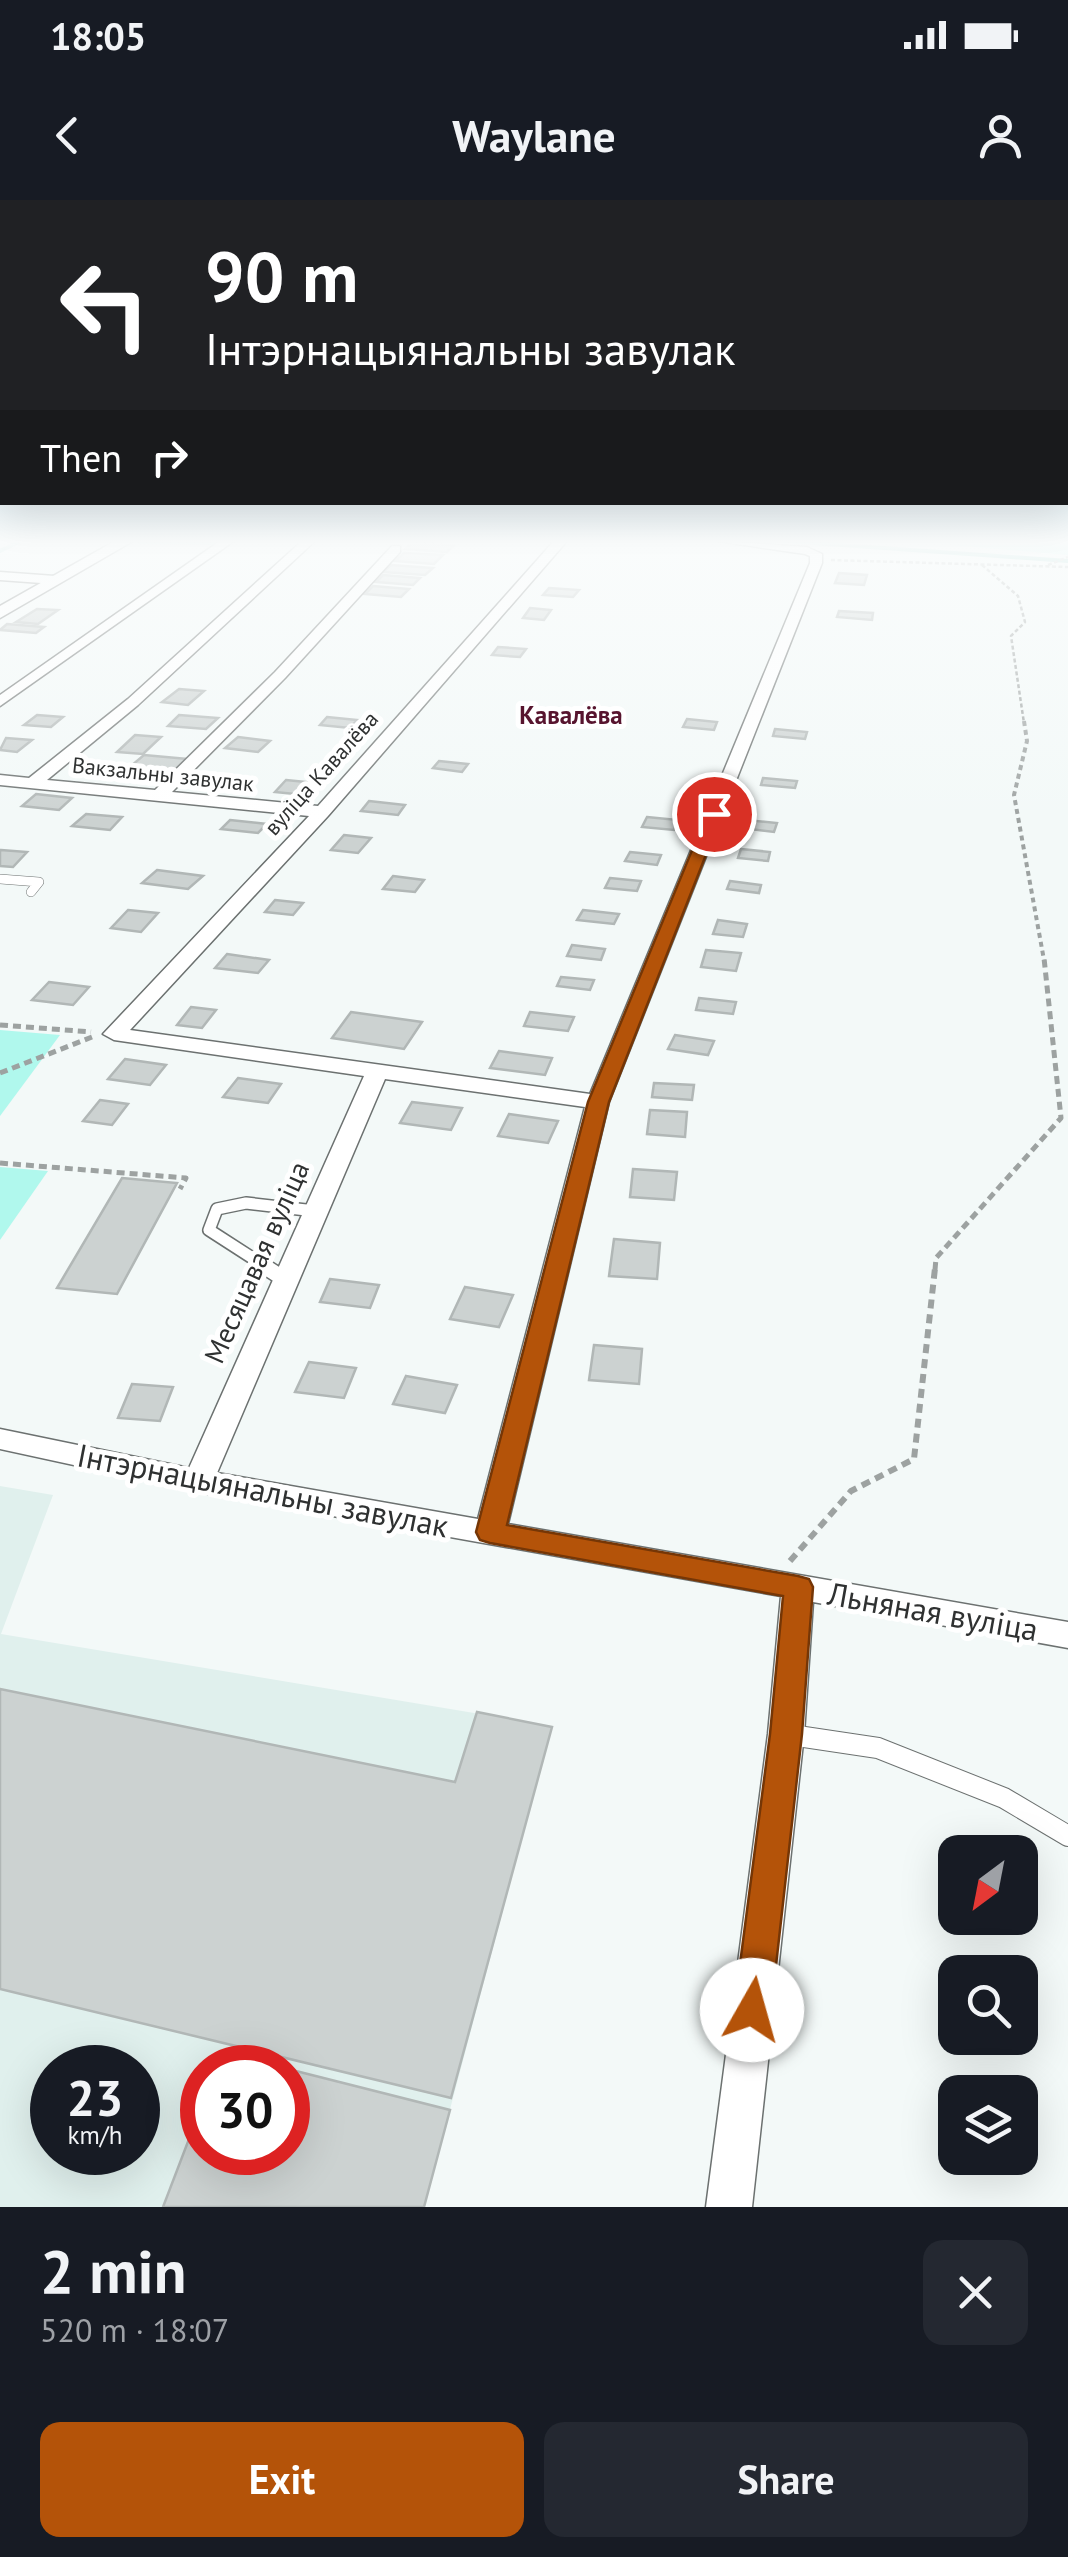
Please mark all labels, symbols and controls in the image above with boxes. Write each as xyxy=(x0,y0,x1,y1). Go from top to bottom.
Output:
text: 18:05 xyxy=(50,11,146,60)
text: Waylane xyxy=(452,106,616,164)
icon: back xyxy=(40,108,95,163)
icon: person xyxy=(973,108,1028,163)
text: 90 m xyxy=(205,231,358,321)
icon: left xyxy=(40,240,170,370)
text: Інтэрнацыянальны завулак xyxy=(205,319,736,377)
icon: right xyxy=(142,430,197,485)
text: Then xyxy=(40,433,122,482)
district label: Кавалёва xyxy=(519,699,623,731)
street label: вуліца Кавалёва xyxy=(258,705,384,841)
street label: Вакзальны завулак xyxy=(71,751,256,798)
pin xyxy=(672,772,757,857)
icon: arrive xyxy=(687,787,742,842)
street label: Месяцавая вуліца xyxy=(195,1155,317,1369)
street label: Інтэрнацыянальны завулак xyxy=(74,1433,453,1547)
street label: Льняная вуліца xyxy=(824,1572,1041,1650)
north arrow xyxy=(938,1835,1038,1935)
map controls xyxy=(938,1835,1038,2175)
button: search xyxy=(938,1955,1038,2055)
position arrow xyxy=(700,1958,804,2062)
speed limit sign: 30 xyxy=(180,2045,310,2175)
text: 23 xyxy=(67,2065,123,2130)
button: layers xyxy=(938,2075,1038,2175)
text: km/h xyxy=(68,2119,122,2151)
text: 2 min xyxy=(40,2232,186,2310)
button: close xyxy=(923,2240,1028,2345)
text: 520 m · 18:07 xyxy=(40,2309,229,2351)
button: Exit xyxy=(40,2422,524,2537)
button: Share xyxy=(544,2422,1028,2537)

